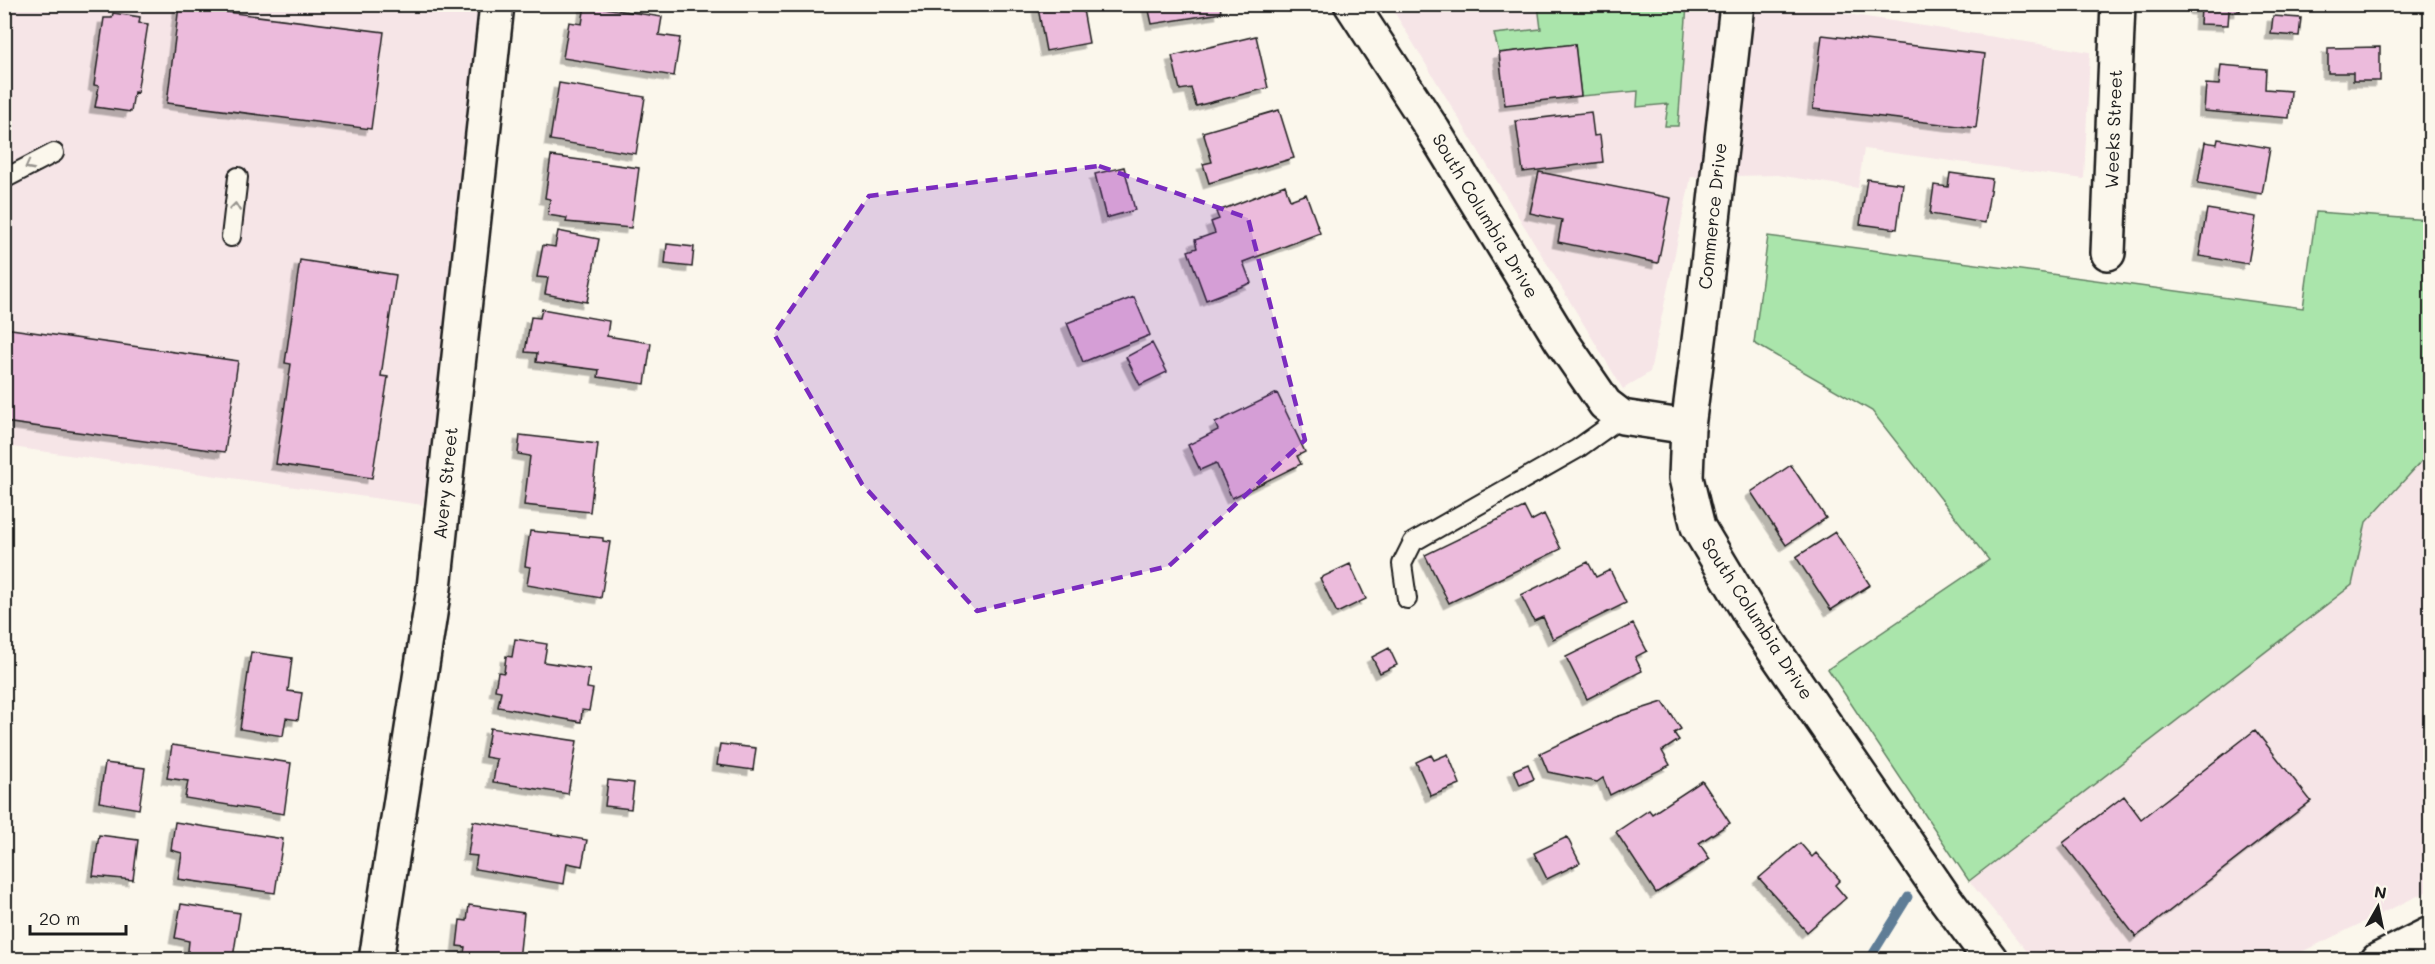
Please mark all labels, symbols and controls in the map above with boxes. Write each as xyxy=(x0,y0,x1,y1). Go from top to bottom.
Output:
street label: Weeks Street xyxy=(2099,69,2127,189)
street label: South Columbia Drive xyxy=(1427,129,1545,302)
street label: Commerce Drive xyxy=(1692,141,1732,290)
one-way arrow xyxy=(25,159,35,170)
one-way arrow xyxy=(228,203,241,212)
street label: Avery Street xyxy=(427,426,463,540)
street label: South Columbia Drive xyxy=(1697,533,1819,704)
north arrow xyxy=(2348,877,2408,937)
text: N xyxy=(2373,880,2388,903)
scale bar xyxy=(30,898,126,936)
text: 20 m xyxy=(39,906,80,930)

